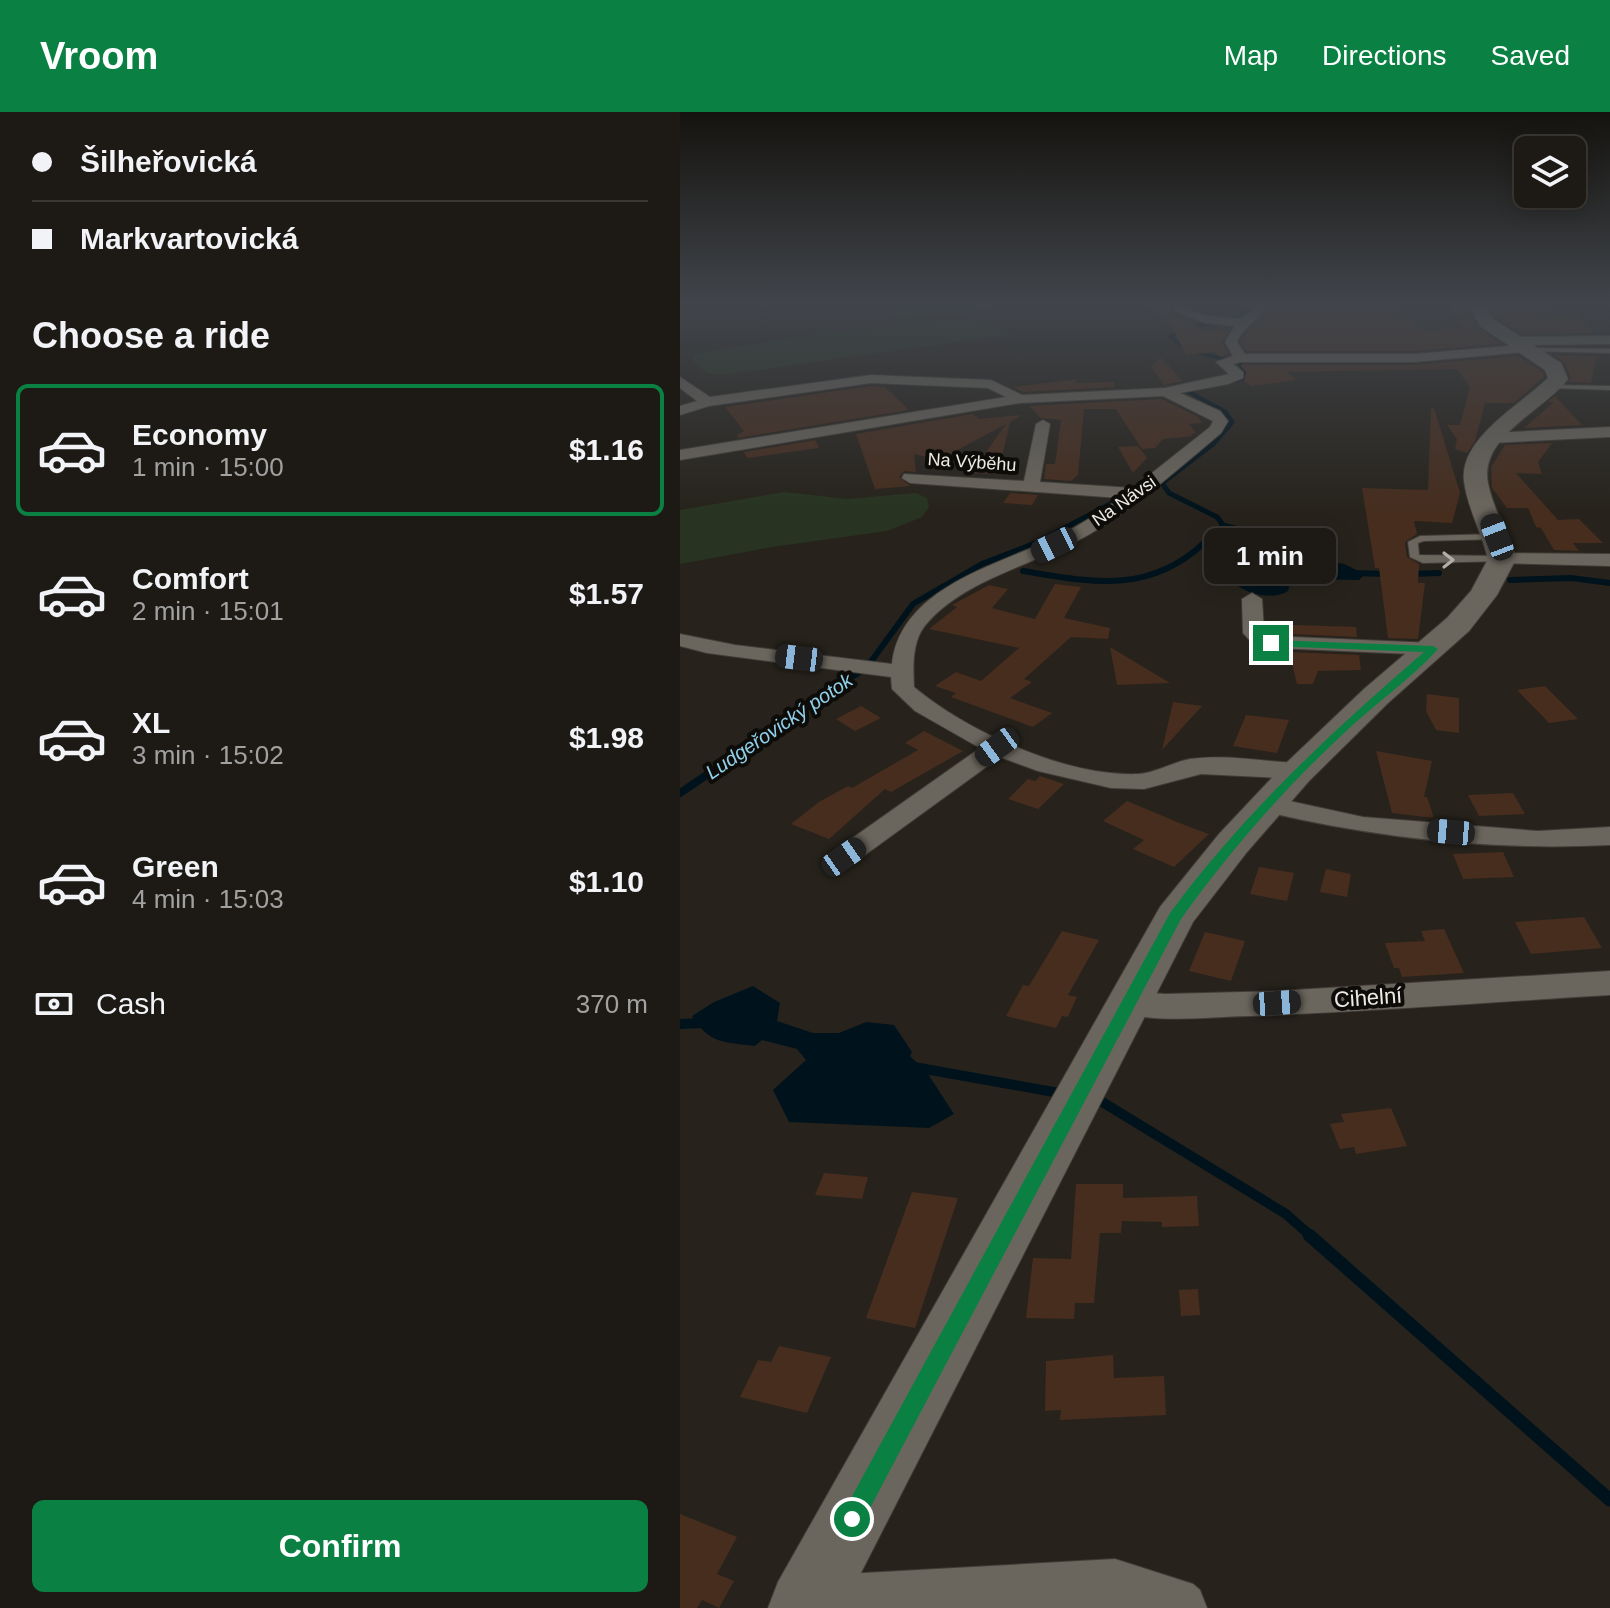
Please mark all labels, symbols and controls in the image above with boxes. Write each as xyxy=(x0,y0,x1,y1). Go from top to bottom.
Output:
text: Vroom xyxy=(40,35,158,77)
text: Map xyxy=(1224,40,1278,71)
text: Directions xyxy=(1322,40,1447,71)
text: Saved xyxy=(1491,40,1570,71)
map controls xyxy=(1514,136,1586,208)
button: layers xyxy=(1514,136,1586,208)
text: Šilheřovická xyxy=(80,145,257,178)
text: Markvartovická xyxy=(80,222,298,255)
text: Choose a ride xyxy=(32,315,270,356)
icon: car xyxy=(36,414,108,486)
text: Economy xyxy=(132,418,267,451)
text: $1.16 xyxy=(569,433,644,466)
street label: Na Výběhu xyxy=(927,449,1017,475)
text: 1 min · 15:00 xyxy=(132,452,284,482)
street label: Na Návsi xyxy=(1088,472,1160,530)
car xyxy=(1477,510,1517,564)
car xyxy=(1027,524,1081,566)
callout: 1 min xyxy=(1205,527,1337,583)
text: 1 min xyxy=(1236,541,1304,571)
one-way arrow xyxy=(1442,551,1455,569)
icon: car xyxy=(36,558,108,630)
text: Comfort xyxy=(132,562,249,595)
text: $1.57 xyxy=(569,577,644,610)
text: 2 min · 15:01 xyxy=(132,596,284,626)
route end xyxy=(1253,625,1289,661)
car xyxy=(774,643,824,673)
water label: Ludgeřovický potok xyxy=(701,668,857,783)
icon: car xyxy=(36,702,108,774)
text: XL xyxy=(132,706,170,739)
text: $1.98 xyxy=(569,721,644,754)
car xyxy=(971,723,1023,771)
text: 3 min · 15:02 xyxy=(132,740,284,770)
car xyxy=(1426,818,1476,846)
car xyxy=(817,833,871,881)
icon: car xyxy=(36,846,108,918)
text: Green xyxy=(132,850,219,883)
text: $1.10 xyxy=(569,865,644,898)
text: 4 min · 15:03 xyxy=(132,884,284,914)
icon: cash xyxy=(32,982,76,1026)
street label: Cihelní xyxy=(1333,983,1403,1012)
text: Cash xyxy=(96,987,166,1020)
text: 370 m xyxy=(576,989,648,1019)
car xyxy=(1252,989,1302,1017)
button: Confirm xyxy=(32,1500,648,1592)
route start xyxy=(834,1501,870,1537)

